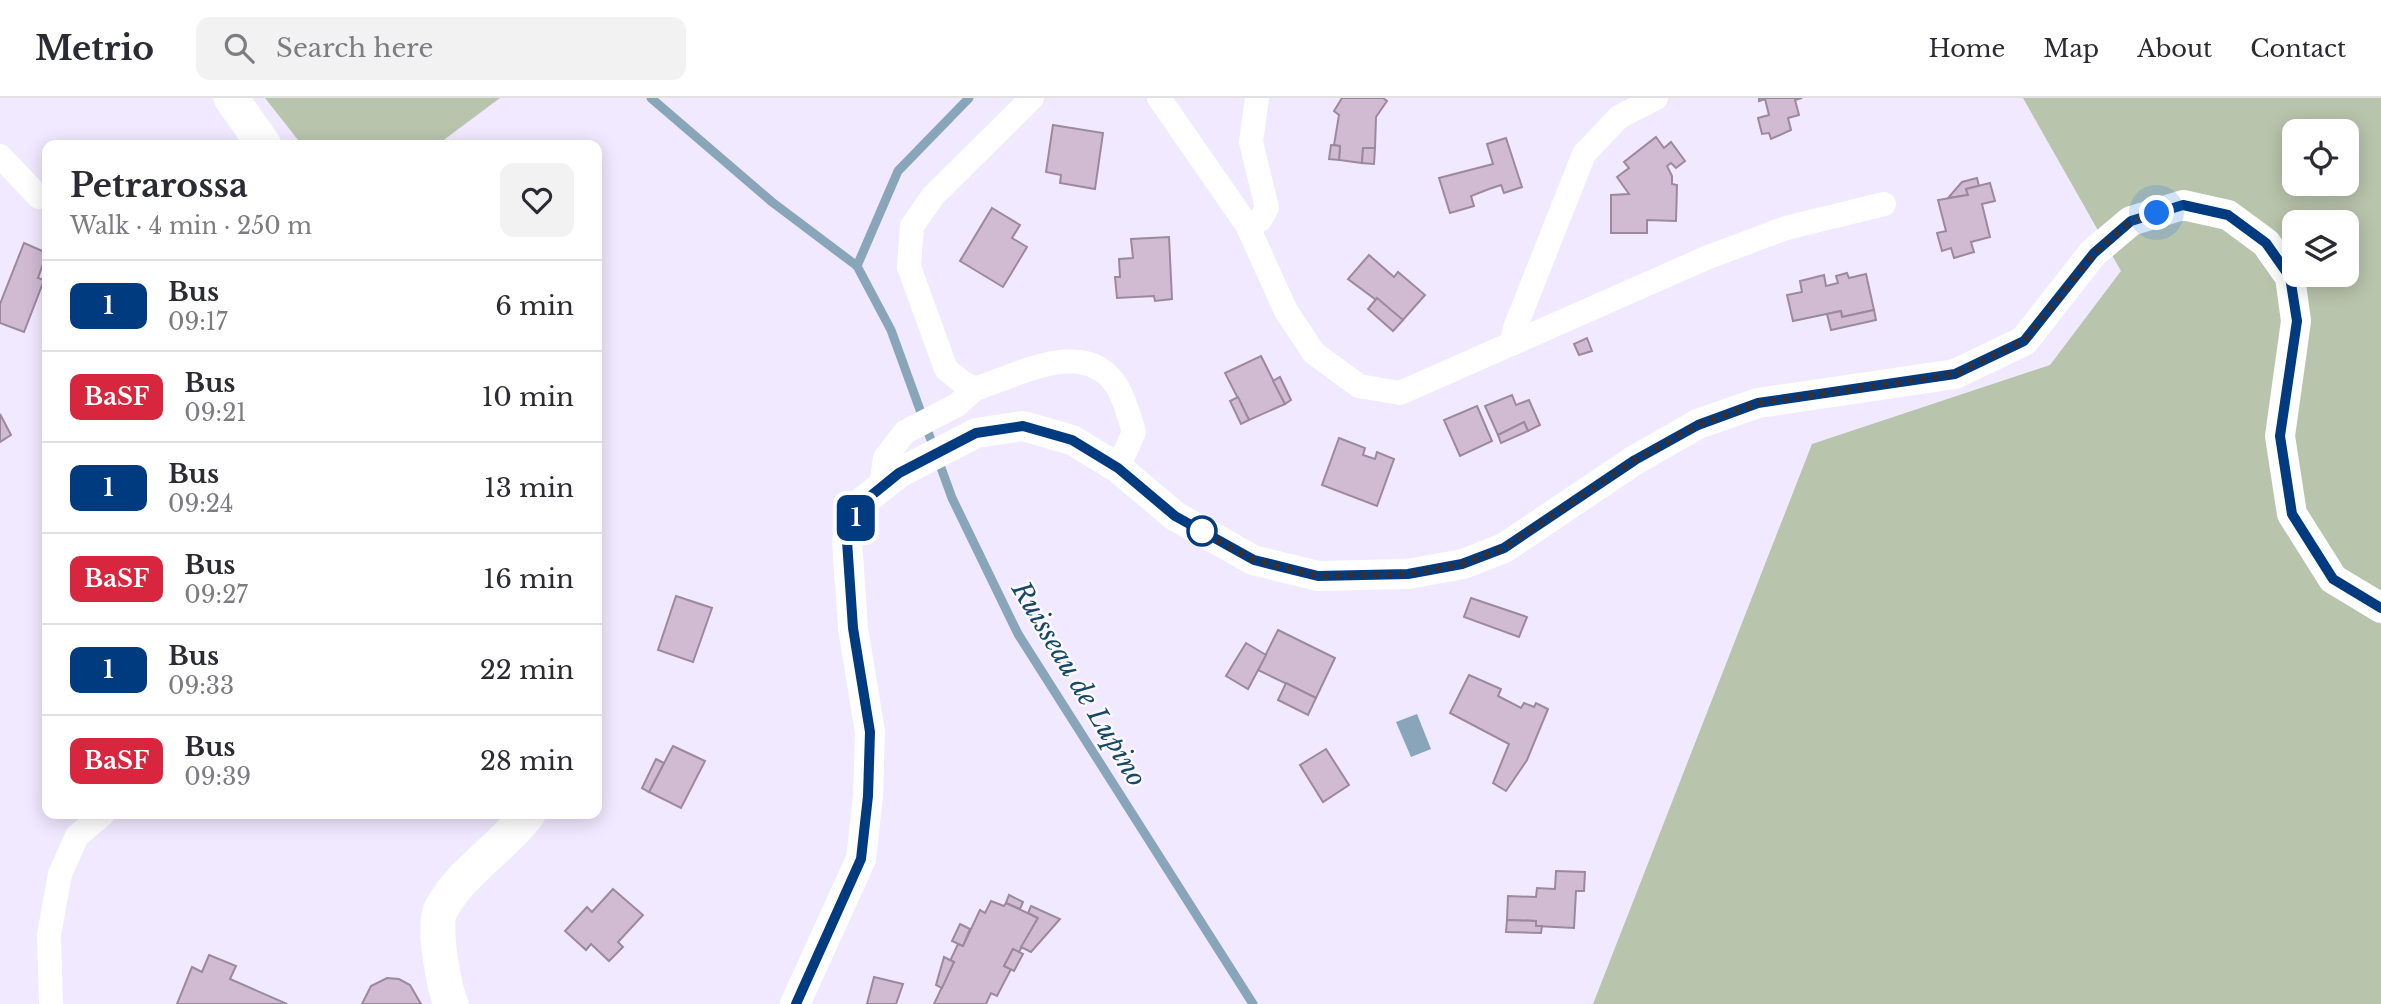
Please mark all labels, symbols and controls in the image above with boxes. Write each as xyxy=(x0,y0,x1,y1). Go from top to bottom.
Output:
search box xyxy=(196,17,686,80)
text: Metrio xyxy=(35,28,154,69)
icon: search xyxy=(220,29,258,67)
text: Search here xyxy=(276,32,433,64)
text: Home xyxy=(1929,34,2005,63)
text: Map xyxy=(2043,34,2099,63)
text: About xyxy=(2137,34,2212,63)
text: Contact xyxy=(2250,34,2346,63)
map controls xyxy=(2282,119,2359,287)
button: locate xyxy=(2282,119,2359,196)
button: heart xyxy=(500,163,574,237)
text: Petrarossa xyxy=(70,165,248,206)
your location xyxy=(2139,195,2174,230)
button: layers xyxy=(2282,210,2359,287)
text: Walk · 4 min · 250 m xyxy=(70,212,312,240)
text: Bus xyxy=(168,276,219,308)
text: 6 min xyxy=(495,290,574,322)
text: 1 xyxy=(103,291,114,320)
text: 09:17 xyxy=(168,308,228,336)
text: Bus xyxy=(184,367,235,399)
text: 10 min xyxy=(482,381,574,413)
text: BaSF xyxy=(84,382,149,411)
text: 09:21 xyxy=(184,399,247,427)
text: Bus xyxy=(168,458,219,490)
text: 13 min xyxy=(484,472,574,504)
text: 1 xyxy=(103,473,114,502)
text: 09:24 xyxy=(168,490,233,518)
line badge: 1 xyxy=(833,495,879,541)
text: 1 xyxy=(851,503,861,532)
unlabelled marker xyxy=(1187,516,1217,546)
text: Bus xyxy=(184,549,235,581)
text: 16 min xyxy=(484,563,574,595)
text: BaSF xyxy=(84,564,149,593)
water label: Ruisseau de Lupino xyxy=(1005,575,1153,792)
text: 09:27 xyxy=(184,581,248,609)
text: Bus xyxy=(168,640,219,672)
text: 22 min xyxy=(480,654,574,686)
text: 1 xyxy=(103,655,114,684)
text: 09:33 xyxy=(168,672,234,700)
text: Bus xyxy=(184,731,235,763)
text: 28 min xyxy=(480,745,574,777)
text: BaSF xyxy=(84,746,149,775)
text: 09:39 xyxy=(184,763,251,791)

